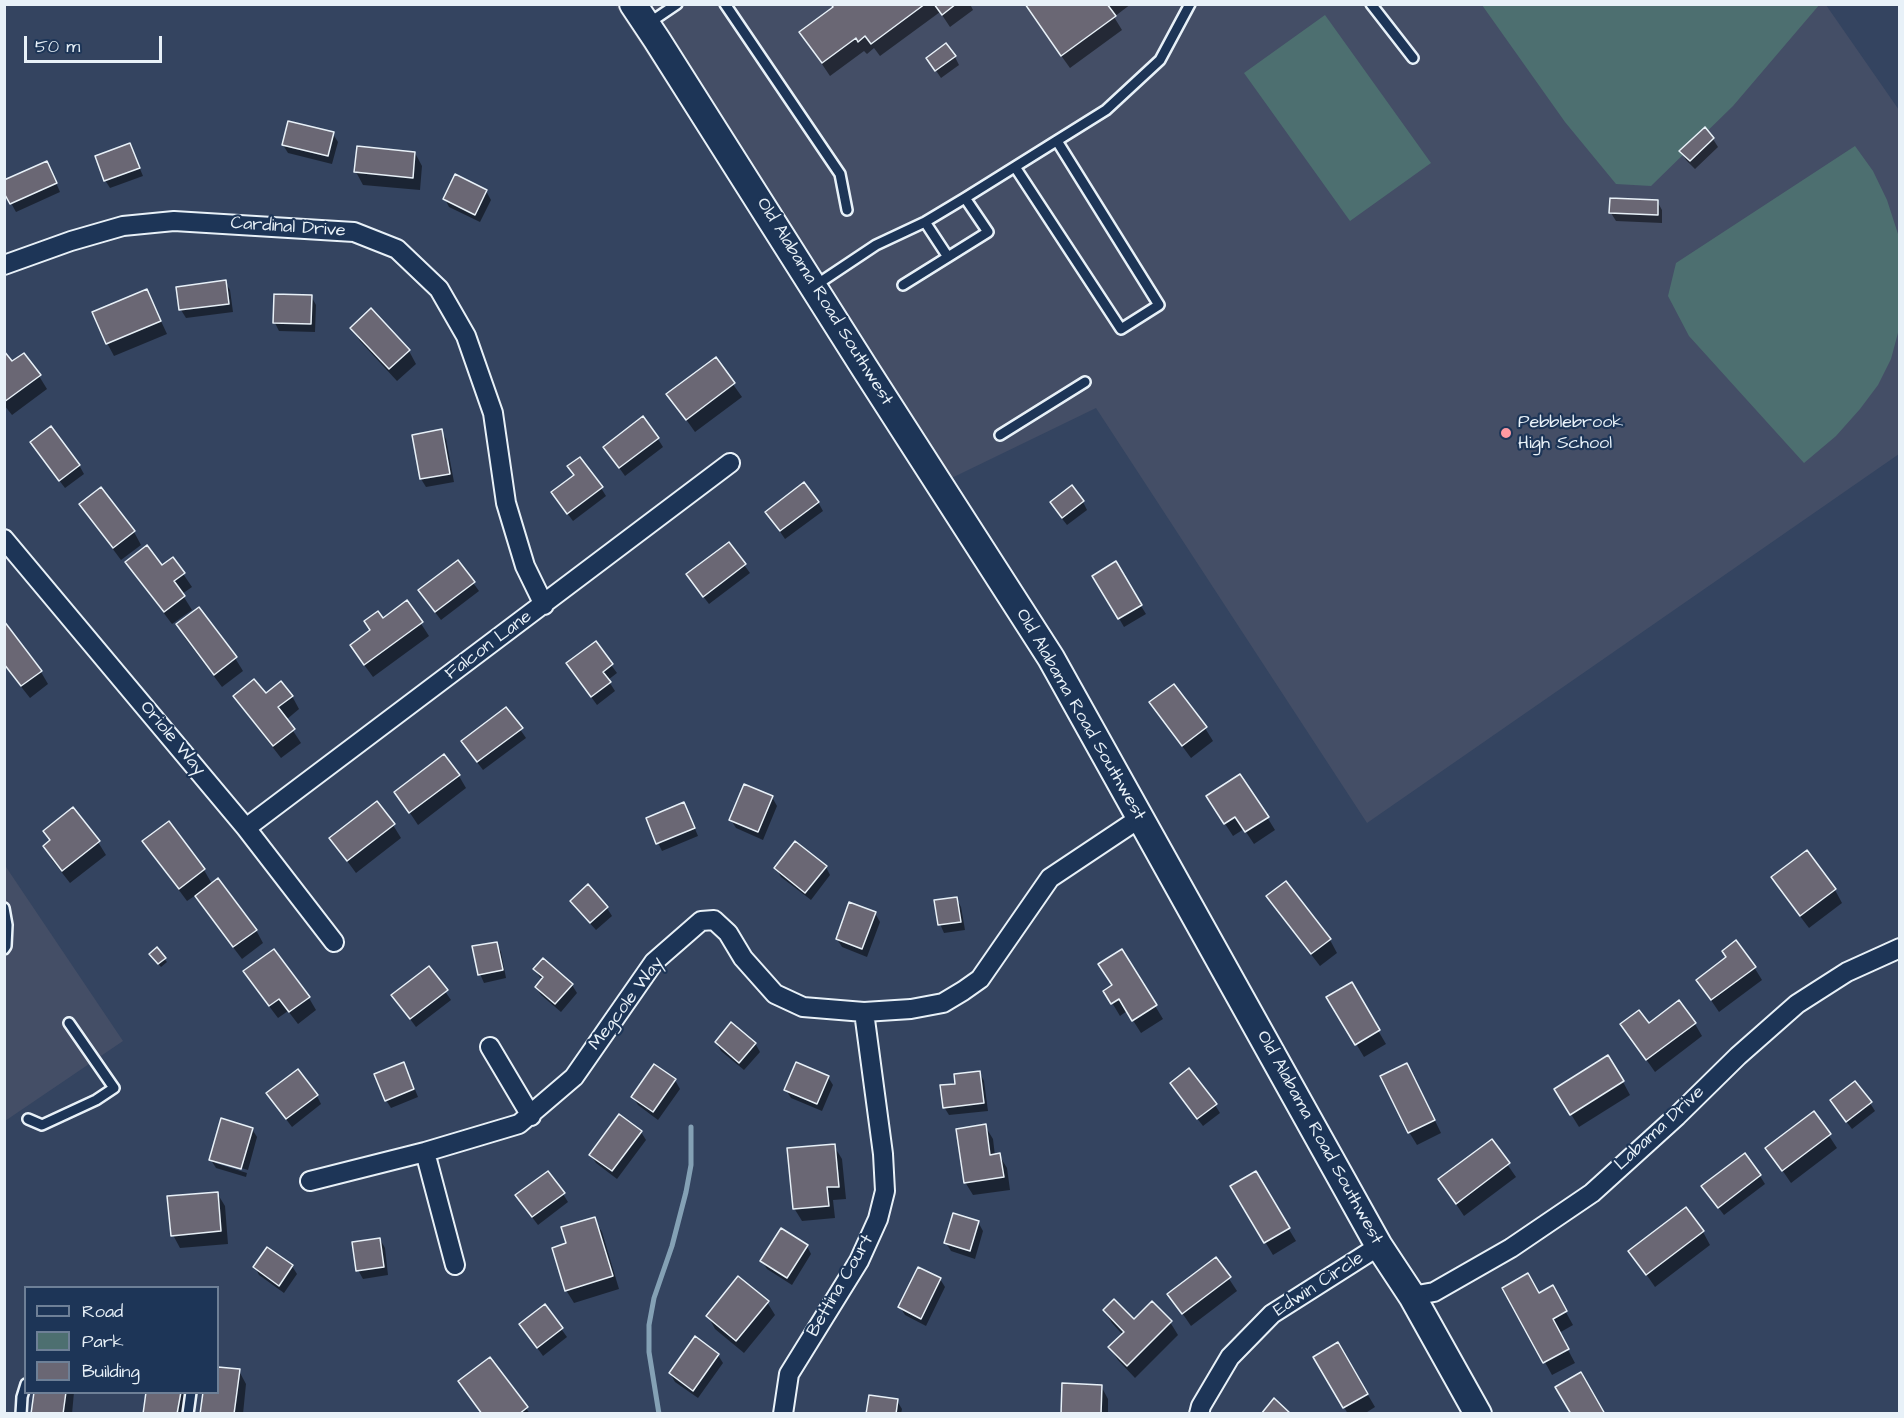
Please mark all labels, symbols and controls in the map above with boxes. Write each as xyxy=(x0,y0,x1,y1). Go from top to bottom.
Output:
scale bar xyxy=(27,24,165,62)
text: 50 m xyxy=(35,34,80,59)
street label: Old Alabama Road Southwest xyxy=(751,194,897,410)
street label: Cardinal Drive xyxy=(230,213,346,243)
place label: Pebblebrook High School xyxy=(1518,412,1623,454)
marker: Pebblebrook High School xyxy=(1499,426,1513,440)
street label: Old Alabama Road Southwest xyxy=(1010,605,1150,825)
street label: Falcon Lane xyxy=(442,607,536,685)
street label: Oriole Way xyxy=(135,697,209,781)
street label: Megcole Way xyxy=(585,953,669,1055)
street label: Old Alabama Road Southwest xyxy=(1251,1028,1387,1248)
street label: Labama Drive xyxy=(1611,1082,1709,1176)
street label: Bettina Court xyxy=(803,1231,879,1341)
street label: Edwin Circle xyxy=(1270,1248,1368,1322)
legend xyxy=(24,1286,219,1394)
text: Road xyxy=(82,1299,123,1324)
text: Park xyxy=(82,1329,124,1354)
text: Building xyxy=(82,1359,140,1384)

